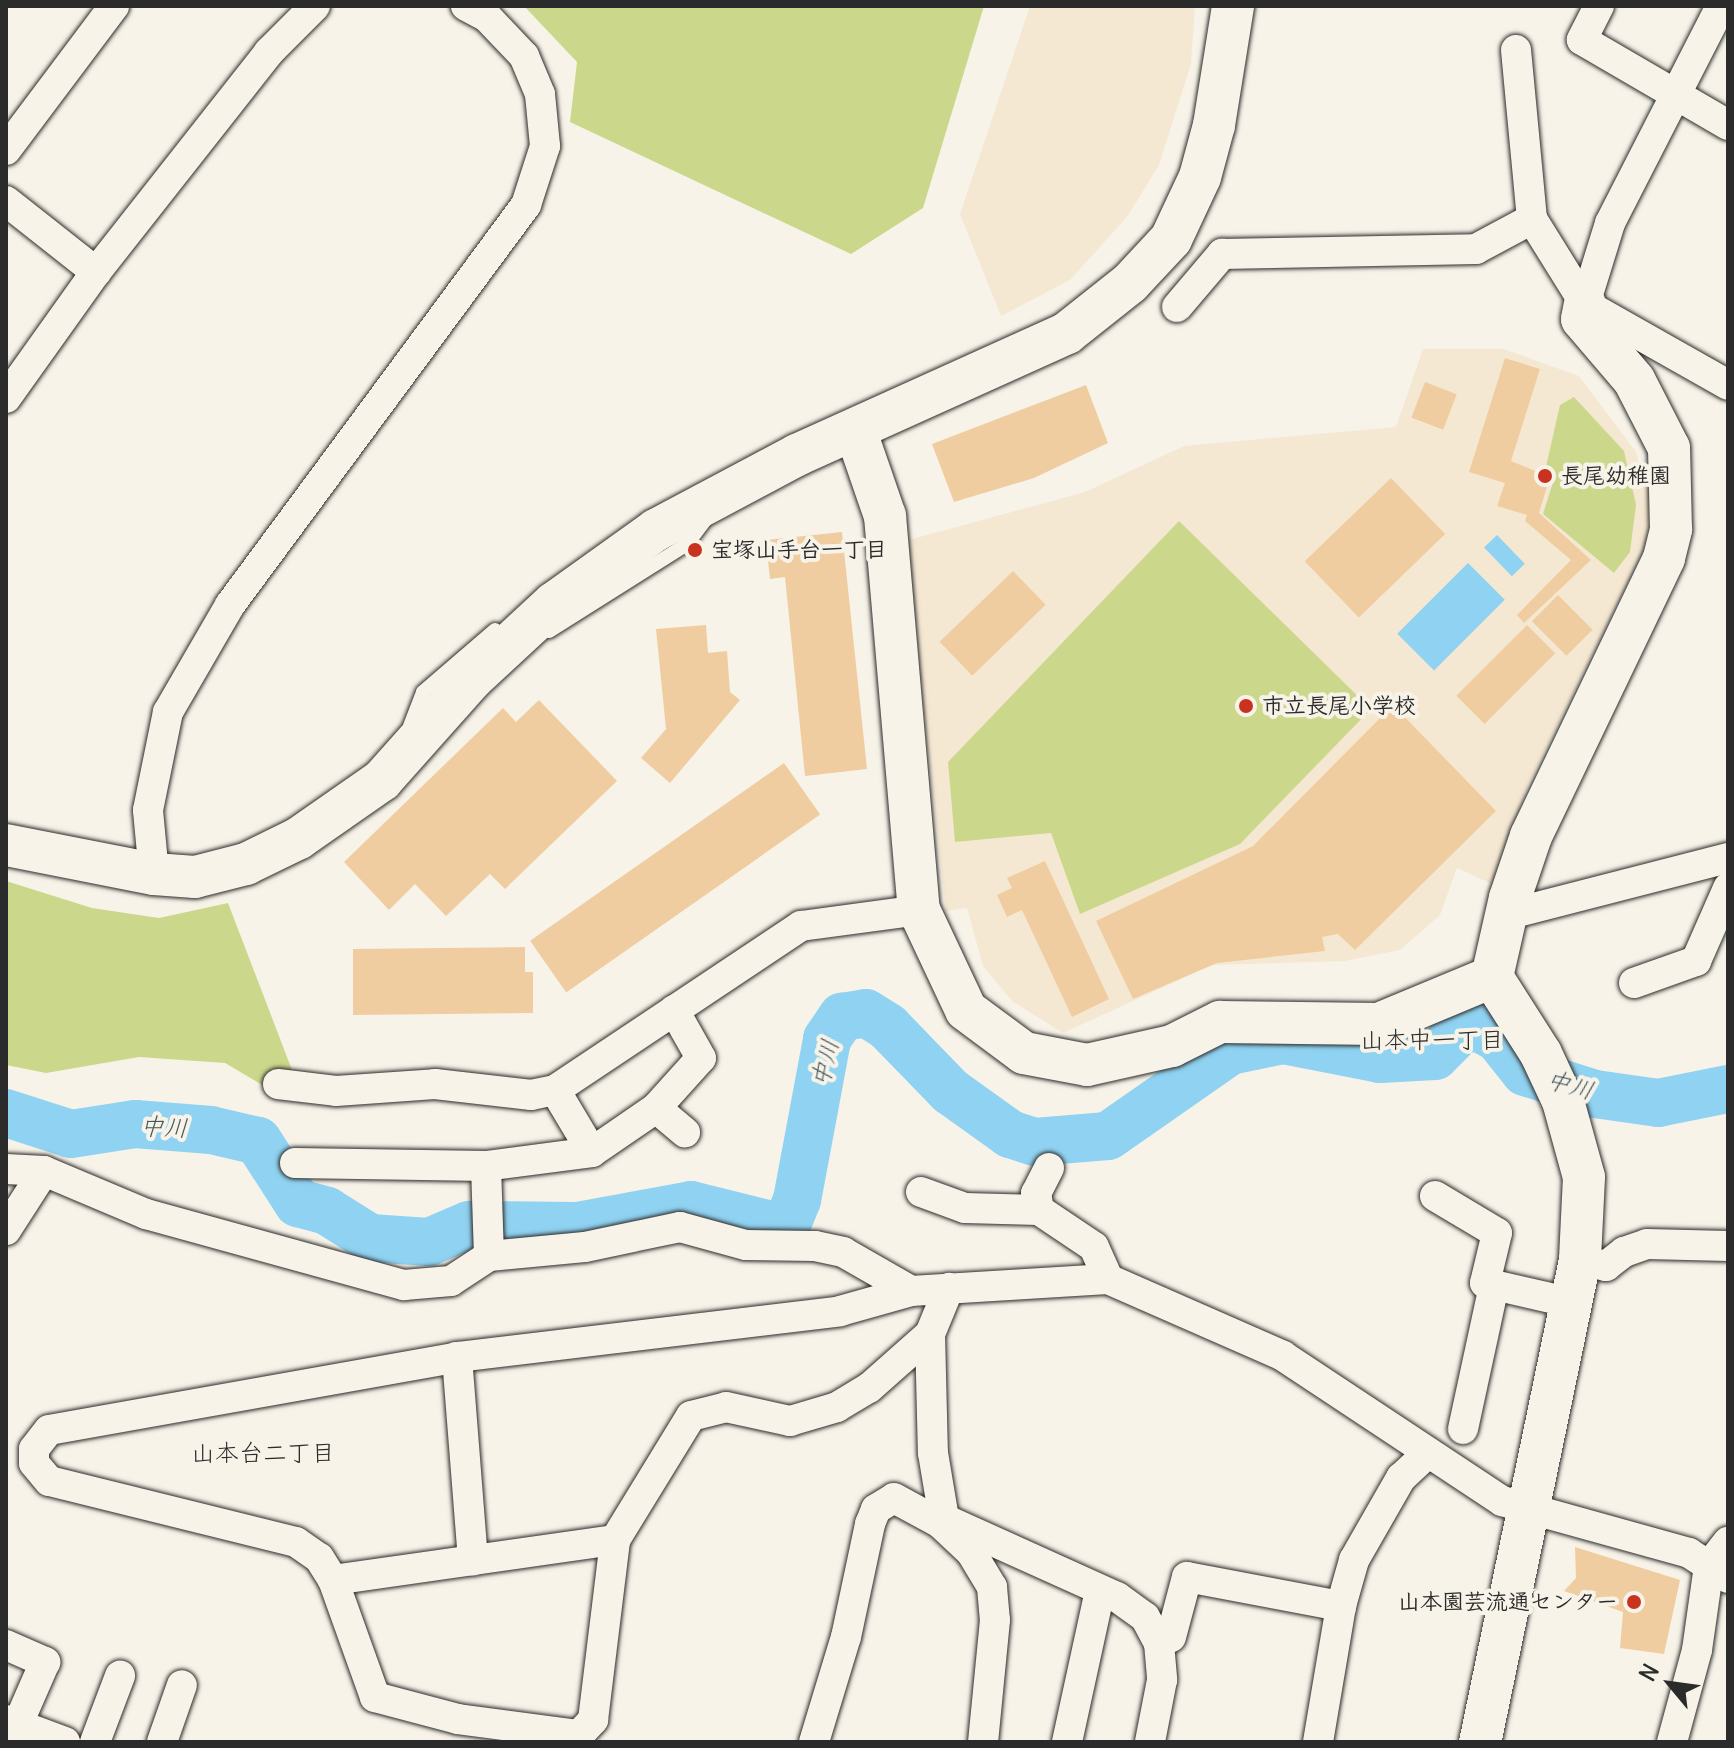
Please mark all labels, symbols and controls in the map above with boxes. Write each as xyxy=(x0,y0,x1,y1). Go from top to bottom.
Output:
place label: 長尾幼稚園 xyxy=(1561,463,1671,489)
marker: 長尾幼稚園 xyxy=(1536,467,1554,485)
place label: 宝塚山手台一丁目 xyxy=(711,537,887,563)
marker: 宝塚山手台一丁目 xyxy=(686,541,704,559)
place label: 市立長尾小学校 xyxy=(1262,693,1416,719)
marker: 市立長尾小学校 xyxy=(1237,697,1255,715)
district label: 山本中一丁目 xyxy=(1360,1026,1504,1054)
water label: 中川 xyxy=(805,1036,845,1090)
water label: 中川 xyxy=(1543,1065,1597,1105)
water label: 中川 xyxy=(139,1111,189,1143)
district label: 山本台二丁目 xyxy=(191,1439,335,1467)
place label: 山本園芸流通センター xyxy=(1398,1589,1618,1615)
marker: 山本園芸流通センター xyxy=(1625,1593,1643,1611)
north arrow xyxy=(1630,1644,1710,1724)
text: N xyxy=(1633,1659,1665,1686)

